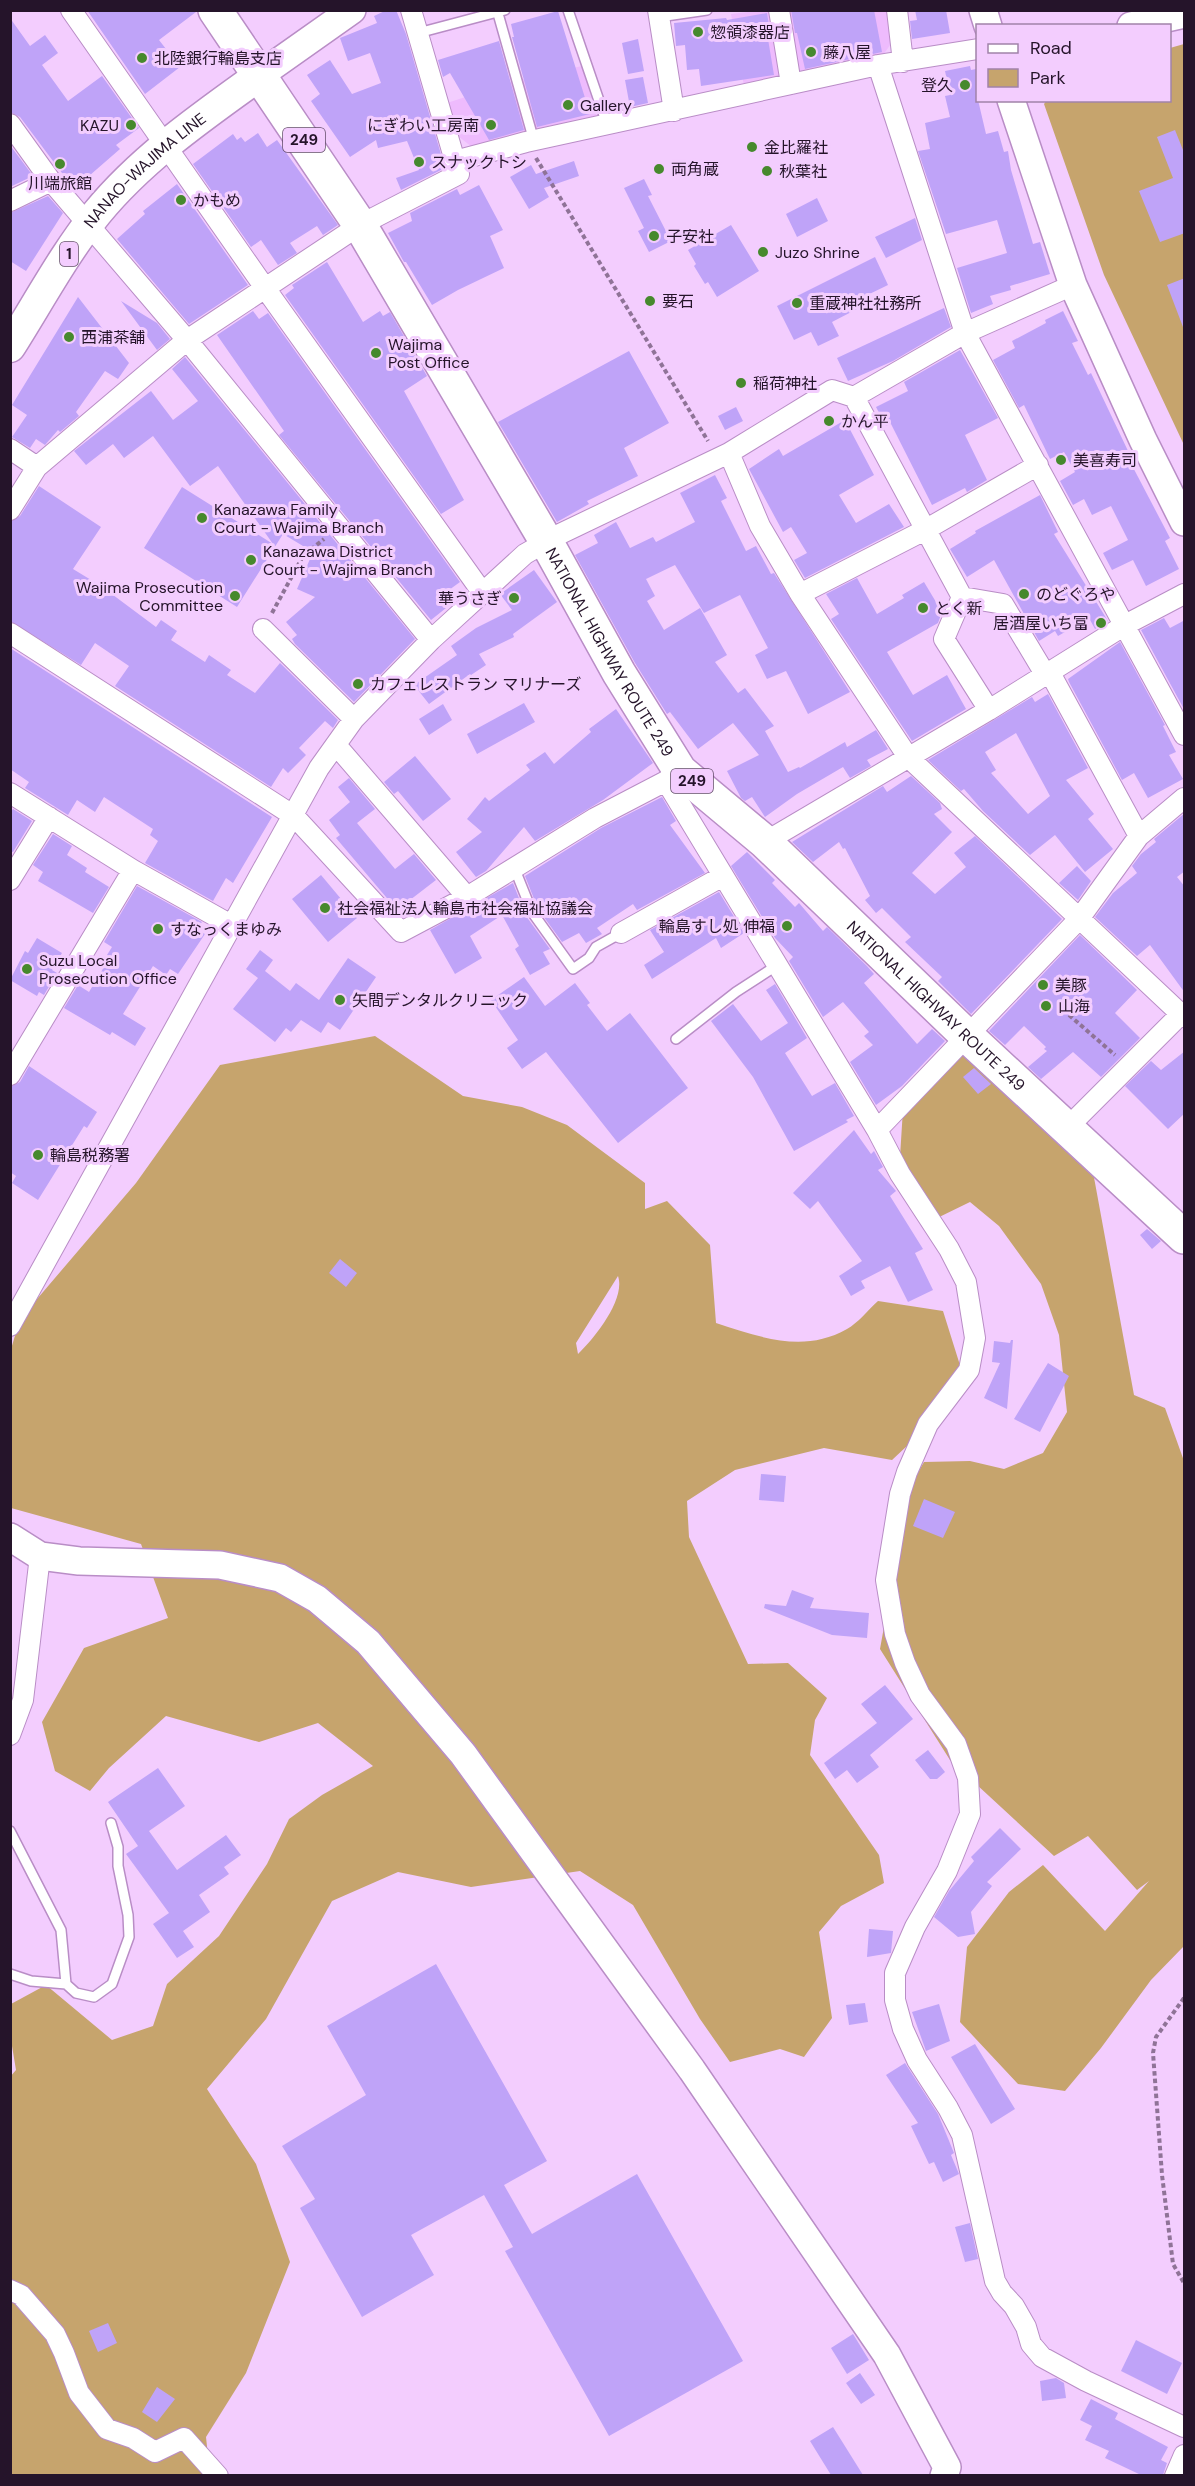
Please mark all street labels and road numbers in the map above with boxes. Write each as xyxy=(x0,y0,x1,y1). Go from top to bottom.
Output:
street label: NANAO-WAJIMA LINE xyxy=(79,108,210,232)
road number: 249 xyxy=(283,128,325,152)
road number: 1 xyxy=(60,242,78,266)
street label: NATIONAL HIGHWAY ROUTE 249 xyxy=(541,544,679,760)
road number: 249 xyxy=(671,769,713,793)
street label: NATIONAL HIGHWAY ROUTE 249 xyxy=(843,916,1030,1095)

